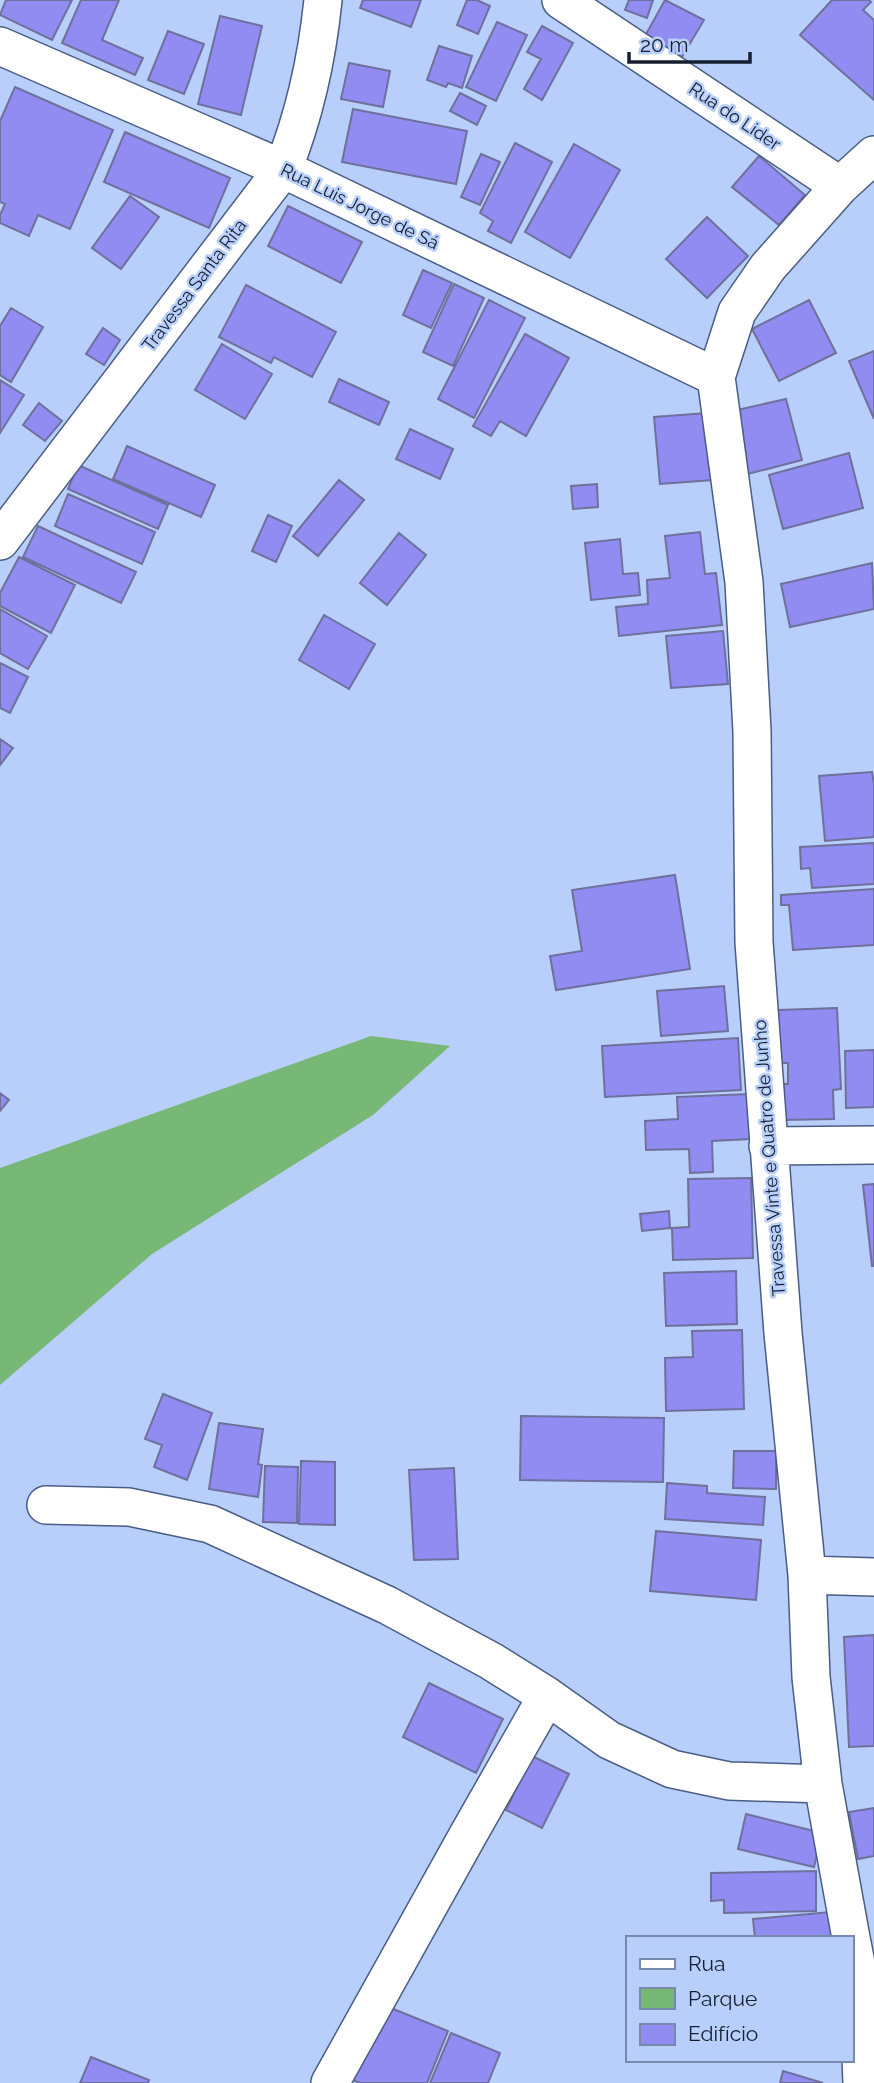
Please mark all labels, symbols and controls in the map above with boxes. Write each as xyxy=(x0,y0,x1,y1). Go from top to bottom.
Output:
scale bar xyxy=(629,21,750,65)
text: 20 m xyxy=(640,32,688,57)
street label: Rua do Lider xyxy=(685,78,785,155)
street label: Rua Luis Jorge de Sá xyxy=(278,159,442,253)
street label: Travessa Santa Rita xyxy=(138,215,250,355)
street label: Travessa Vinte e Quatro de Junho xyxy=(749,1019,789,1297)
legend xyxy=(626,1936,853,2062)
text: Rua xyxy=(688,1951,725,1976)
text: Parque xyxy=(688,1986,757,2011)
text: Edifício xyxy=(688,2021,758,2046)

